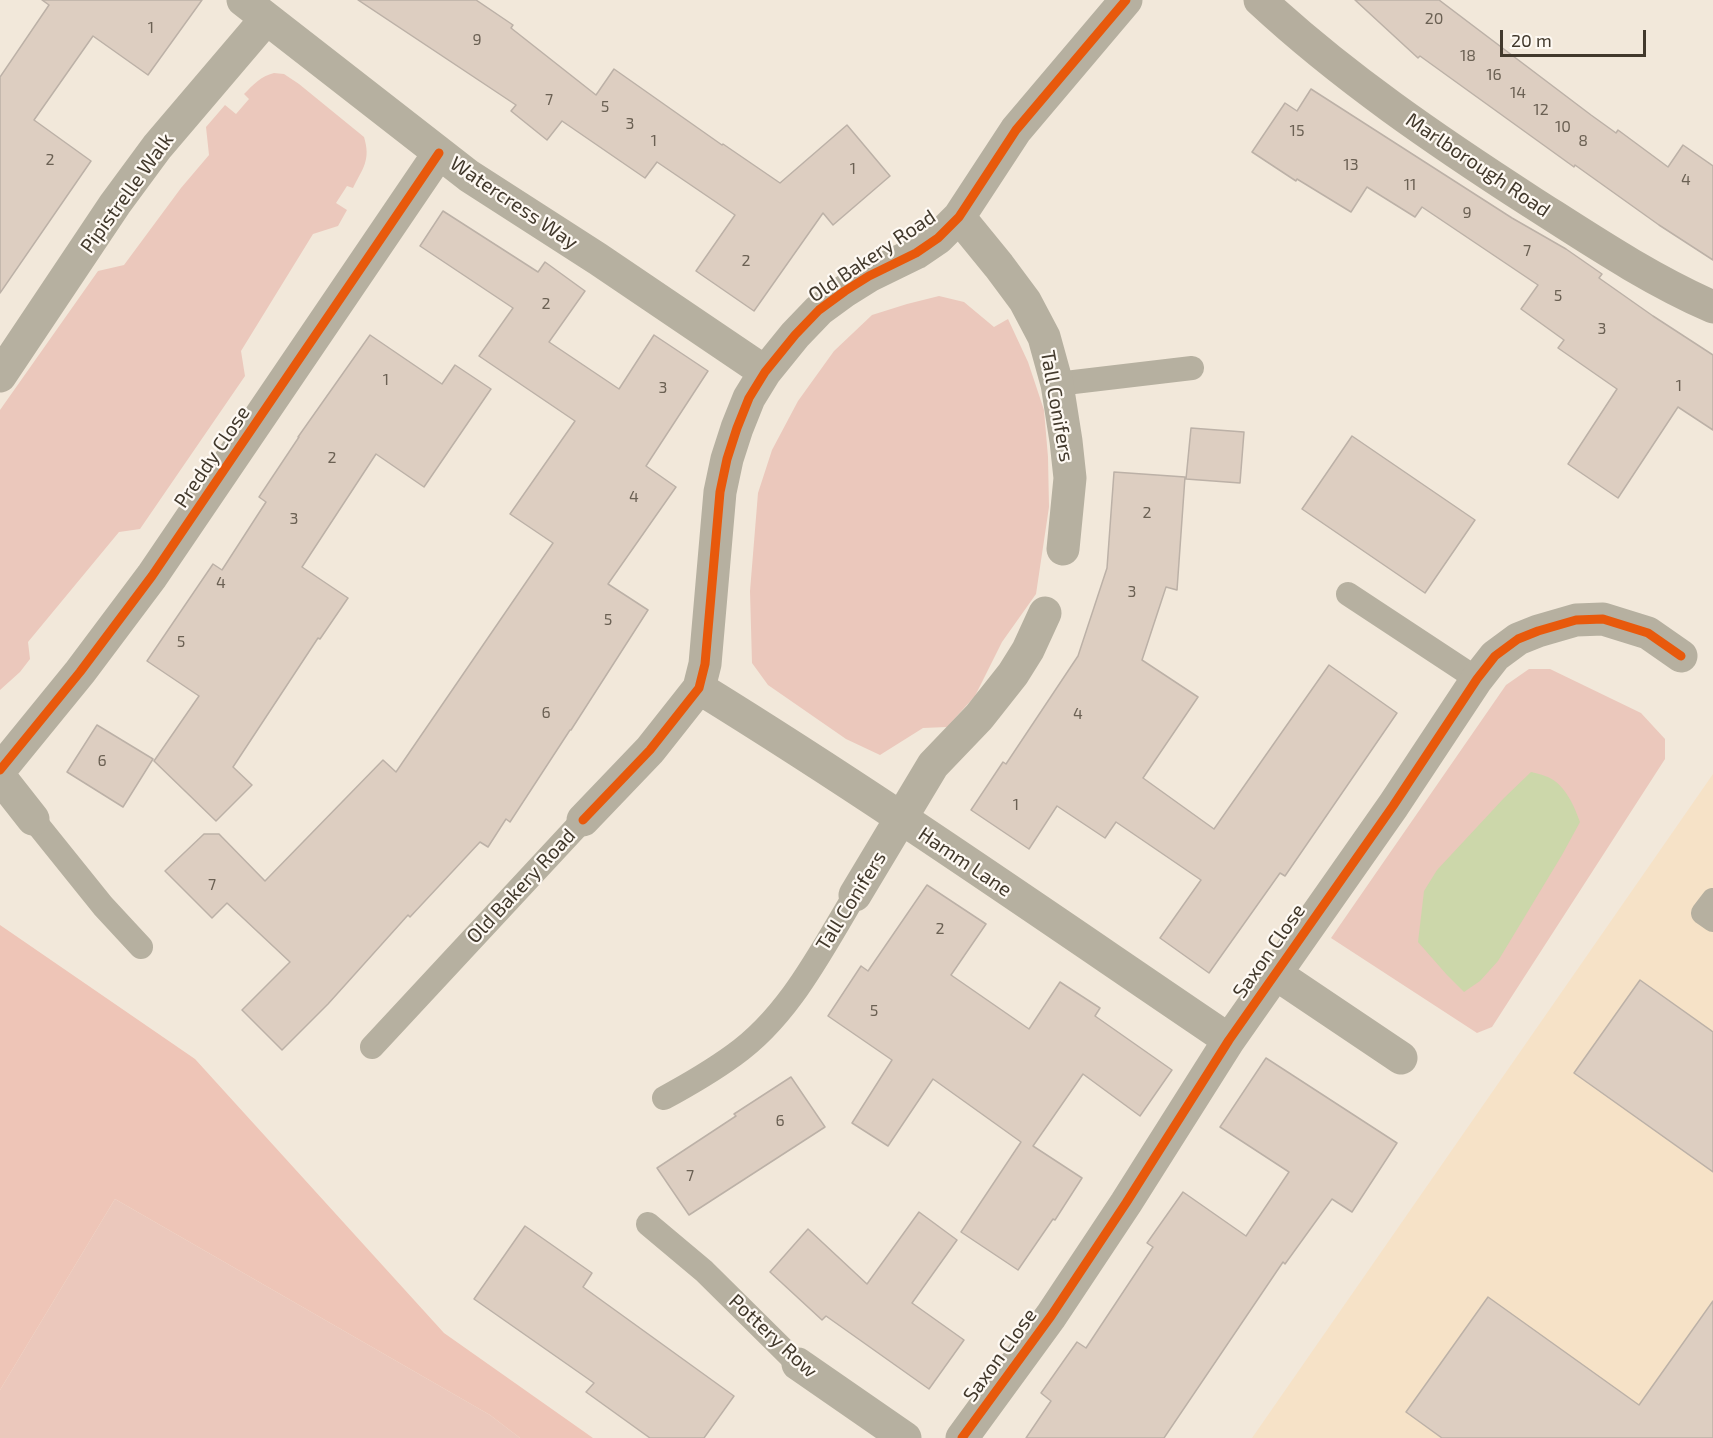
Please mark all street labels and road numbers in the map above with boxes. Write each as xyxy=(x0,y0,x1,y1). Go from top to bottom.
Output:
street label: Marlborough Road xyxy=(1401,108,1555,222)
street label: Pipistrelle Walk xyxy=(75,128,179,258)
street label: Watercress Way xyxy=(445,151,583,255)
street label: Old Bakery Road xyxy=(804,205,940,307)
street label: Tall Conifers xyxy=(1035,348,1079,464)
street label: Preddy Close xyxy=(169,401,255,513)
street label: Hamm Lane xyxy=(914,822,1016,902)
street label: Old Bakery Road xyxy=(462,824,580,948)
street label: Tall Conifers xyxy=(811,847,891,955)
street label: Saxon Close xyxy=(1228,899,1310,1003)
street label: Pottery Row xyxy=(724,1289,822,1383)
street label: Saxon Close xyxy=(958,1304,1042,1406)

